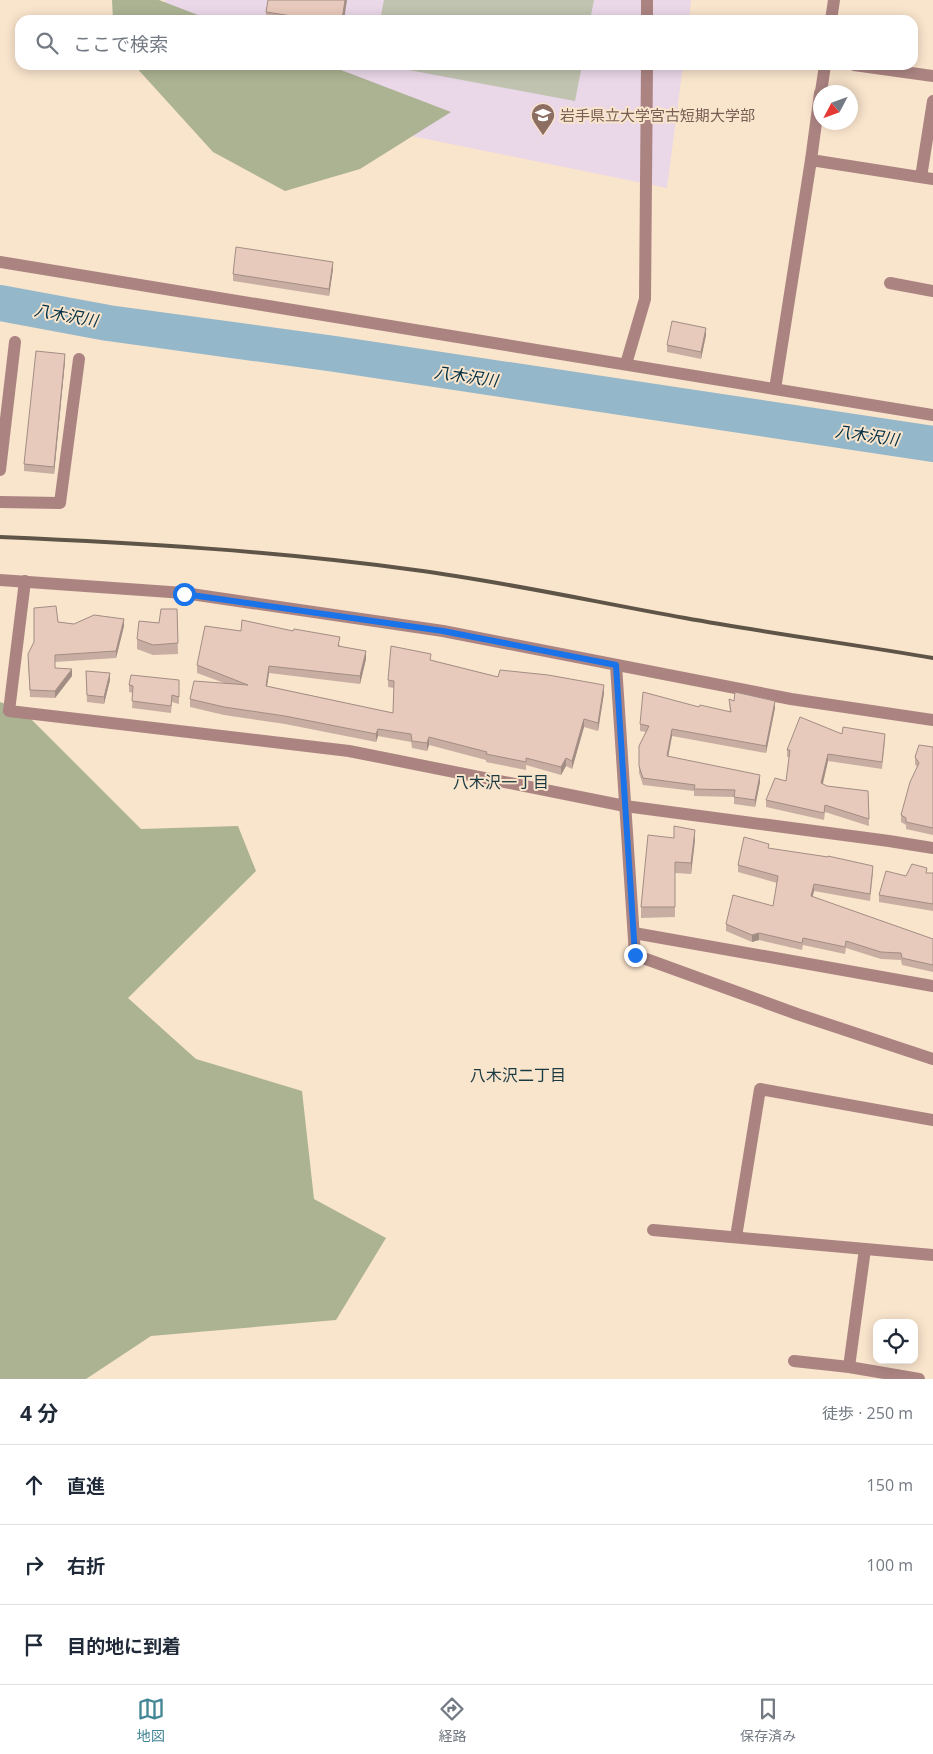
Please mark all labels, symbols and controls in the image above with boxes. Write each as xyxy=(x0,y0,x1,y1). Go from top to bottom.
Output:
search box xyxy=(15,15,918,70)
icon: search xyxy=(33,29,61,57)
text: ここで検索 xyxy=(73,31,168,57)
north arrow xyxy=(813,85,858,130)
school or university icon: 岩手県立大学宮古短期大学部 xyxy=(530,102,556,136)
place label: 岩手県立大学宮古短期大学部 xyxy=(560,105,755,125)
water label: 八木沢川 xyxy=(33,299,101,332)
water label: 八木沢川 xyxy=(433,361,501,392)
water label: 八木沢川 xyxy=(834,420,902,451)
route start xyxy=(173,583,196,606)
district label: 八木沢一丁目 xyxy=(453,771,549,793)
route end xyxy=(624,944,647,967)
district label: 八木沢二丁目 xyxy=(470,1064,566,1086)
map controls xyxy=(873,1319,918,1364)
button: locate xyxy=(873,1319,918,1364)
text: 4 分 xyxy=(20,1399,58,1427)
text: 徒歩 · 250 m xyxy=(822,1402,913,1424)
icon: ahead xyxy=(20,1471,48,1499)
text: 直進 xyxy=(67,1473,105,1499)
text: 150 m xyxy=(867,1474,913,1496)
icon: right xyxy=(20,1551,48,1579)
text: 右折 xyxy=(67,1553,105,1579)
text: 100 m xyxy=(867,1554,913,1576)
icon: arrive xyxy=(20,1631,48,1659)
text: 目的地に到着 xyxy=(67,1633,181,1659)
tab: 地図 xyxy=(137,1695,165,1745)
tab: 経路 xyxy=(438,1695,466,1745)
tab: 保存済み xyxy=(740,1695,796,1745)

